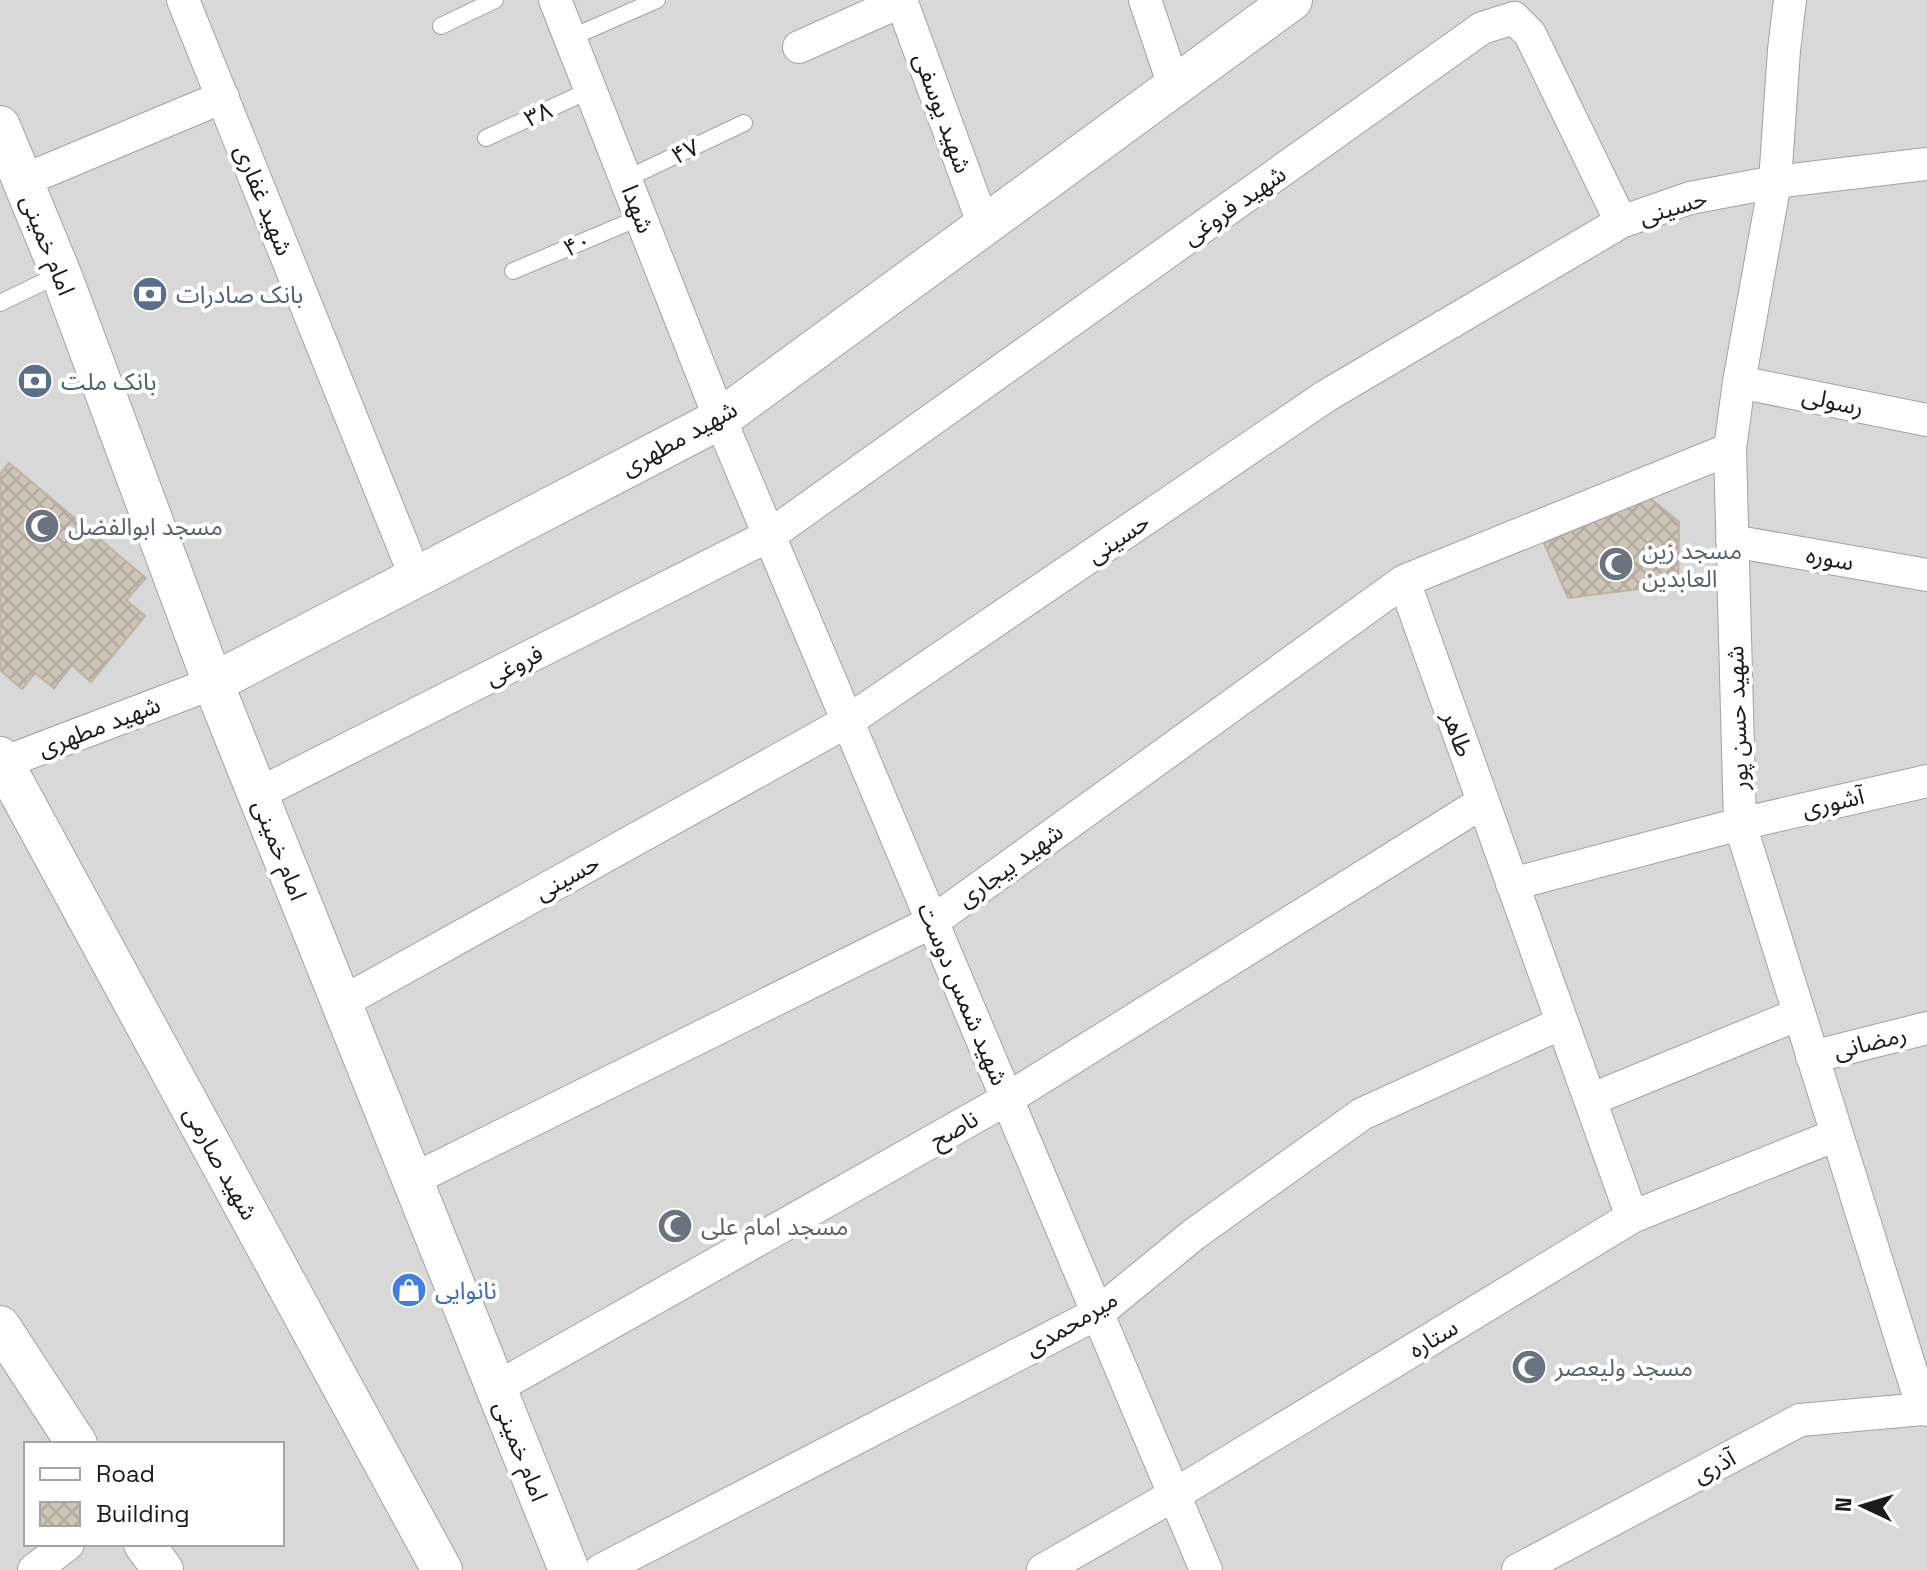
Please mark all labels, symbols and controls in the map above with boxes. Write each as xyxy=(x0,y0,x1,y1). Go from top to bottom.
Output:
street label: شهید یوسفی xyxy=(907,49,979,177)
street label: ۳۸ xyxy=(519,94,557,134)
street label: ۴۷ xyxy=(666,131,704,171)
street label: شهید غفاری xyxy=(228,140,300,260)
street label: شهید فروغی xyxy=(1176,158,1292,252)
street label: شهدا xyxy=(615,180,661,238)
street label: حسینی xyxy=(1635,182,1711,232)
street label: امام خمینی xyxy=(11,190,82,301)
street label: ۴۰ xyxy=(558,224,596,264)
bank icon: بانک صادرات xyxy=(131,275,169,313)
place label: بانک صادرات xyxy=(176,279,303,310)
bank icon: بانک ملت xyxy=(16,362,54,400)
place label: بانک ملت xyxy=(61,366,157,397)
street label: رسولی xyxy=(1799,379,1867,423)
street label: شهید مطهری xyxy=(615,393,743,483)
street label: حسینی xyxy=(1081,506,1155,570)
mosque icon: مسجد ابوالفضل xyxy=(23,507,61,545)
place label: مسجد ابوالفضل xyxy=(68,511,223,542)
place label: مسجد زین العابدین xyxy=(1642,535,1742,594)
street label: سوره xyxy=(1804,539,1856,577)
mosque icon: مسجد زین العابدین xyxy=(1597,545,1635,583)
street label: فروغی xyxy=(480,637,548,693)
street label: شهید حسن پور xyxy=(1719,645,1755,792)
street label: شهید مطهری xyxy=(33,689,165,763)
street label: طاهر xyxy=(1435,706,1481,761)
street label: آشوری xyxy=(1799,780,1868,824)
street label: امام خمینی xyxy=(243,795,314,906)
street label: شهید بیجاری xyxy=(951,816,1069,914)
street label: حسینی xyxy=(529,847,605,907)
street label: شهید شمس دوست xyxy=(911,898,1015,1090)
street label: رمضانی xyxy=(1830,1018,1910,1066)
street label: شهید صارمی xyxy=(177,1101,265,1225)
street label: ناصح xyxy=(924,1103,985,1157)
mosque icon: مسجد امام علی xyxy=(656,1207,694,1245)
place label: مسجد امام علی xyxy=(701,1211,848,1245)
shop icon: نانوایی xyxy=(390,1271,428,1309)
place label: نانوایی xyxy=(435,1275,497,1306)
street label: میرمحمدی xyxy=(1019,1283,1123,1363)
street label: ستاره xyxy=(1403,1311,1463,1365)
mosque icon: مسجد ولیعصر xyxy=(1510,1348,1548,1386)
place label: مسجد ولیعصر xyxy=(1554,1352,1693,1383)
street label: امام خمینی xyxy=(484,1396,555,1507)
street label: آذری xyxy=(1687,1441,1742,1490)
legend xyxy=(24,1442,284,1546)
text: Road xyxy=(96,1458,155,1489)
north arrow xyxy=(1823,1466,1903,1546)
text: N xyxy=(1829,1496,1858,1513)
text: Building xyxy=(96,1498,190,1529)

